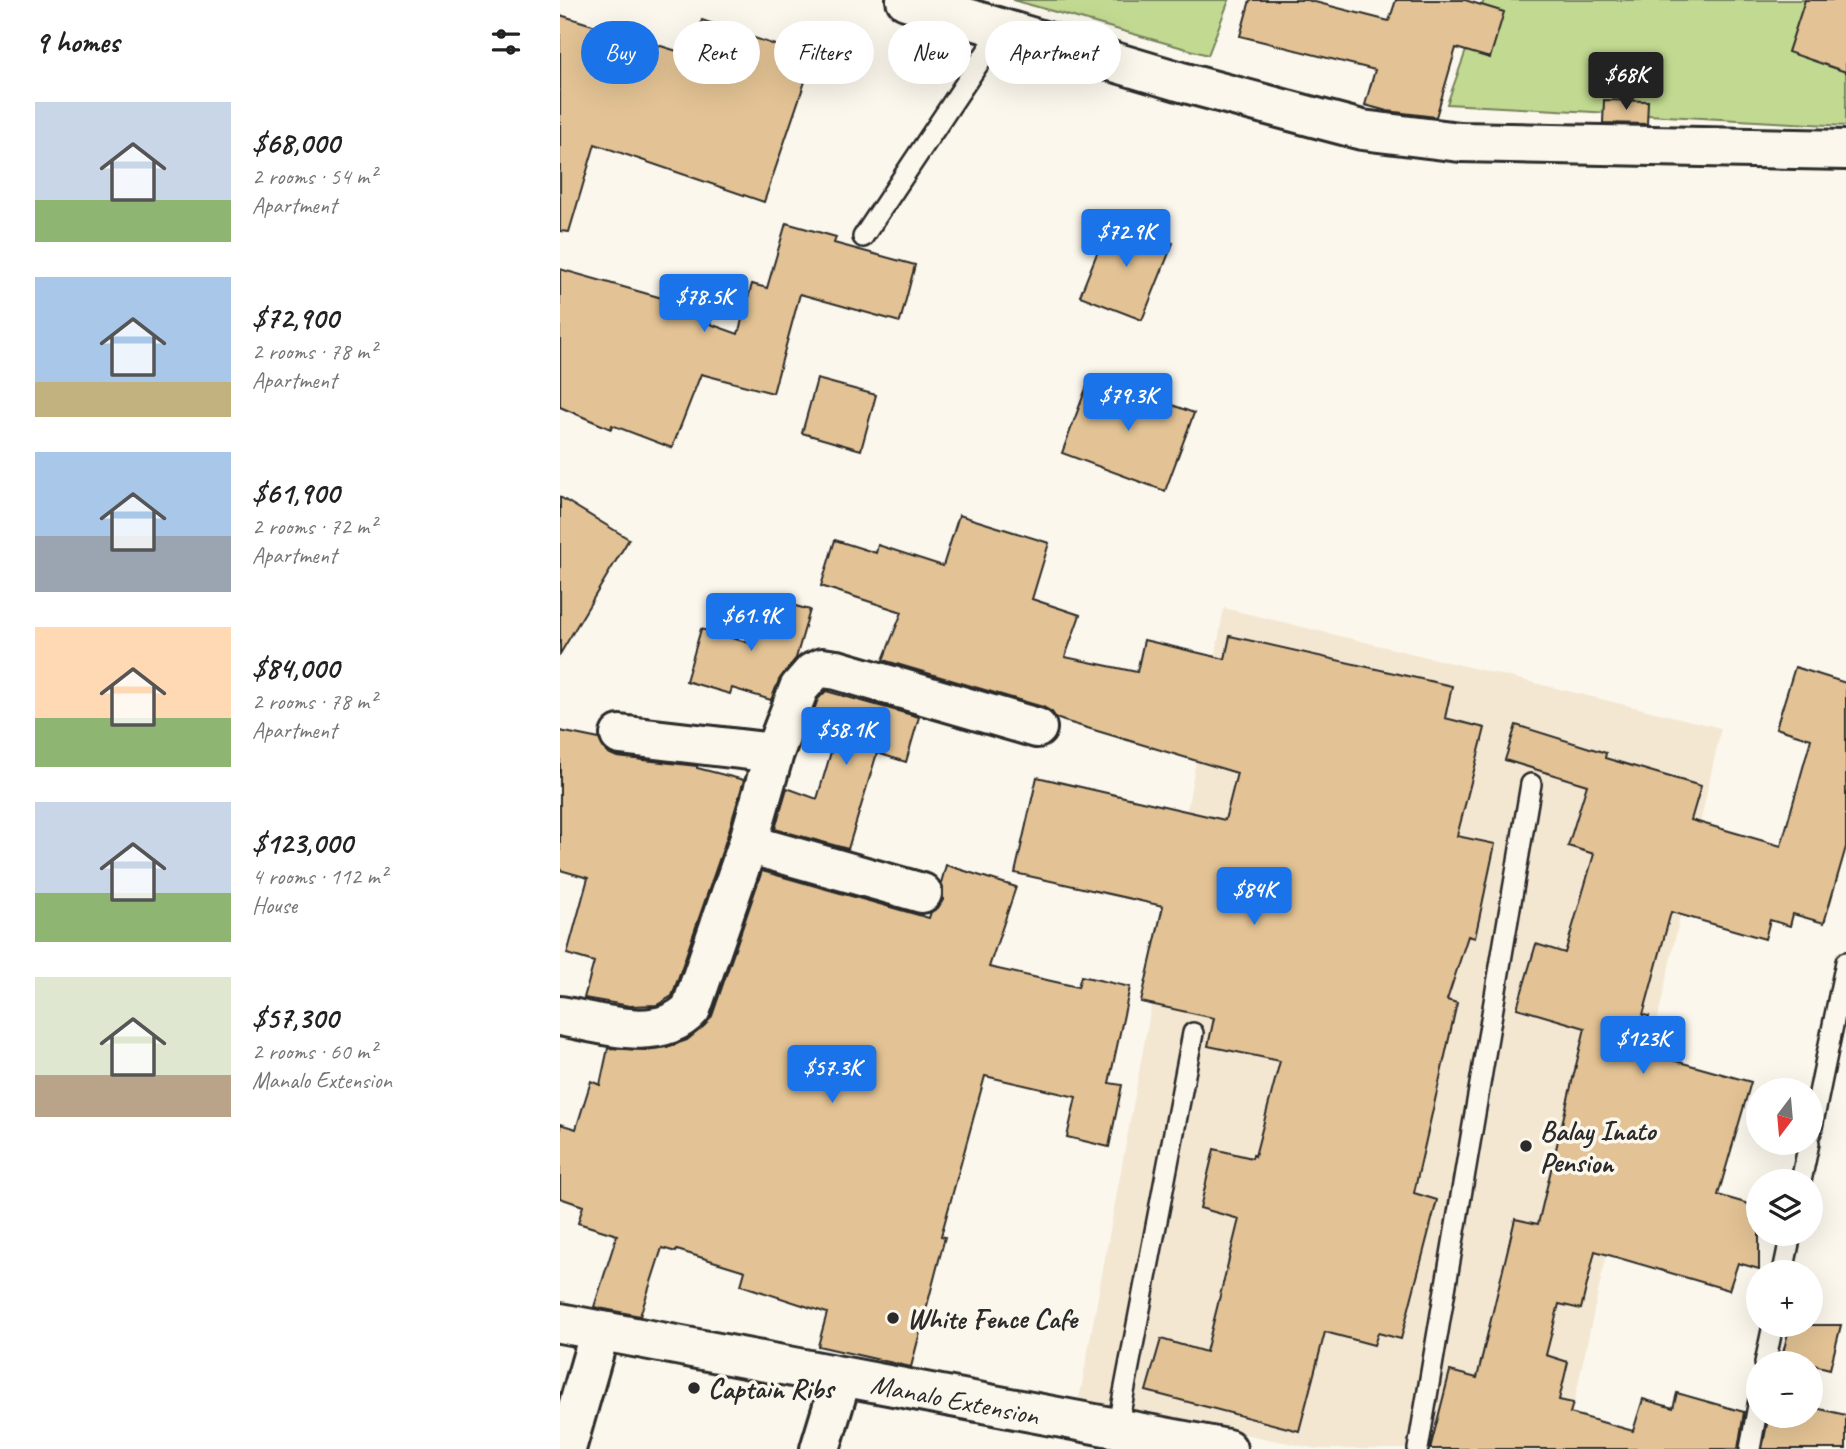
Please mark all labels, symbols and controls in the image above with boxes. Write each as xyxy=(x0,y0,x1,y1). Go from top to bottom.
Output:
chip: Buy xyxy=(581,21,659,84)
chip: Rent xyxy=(673,21,760,84)
chip: Filters xyxy=(774,21,874,84)
chip: New xyxy=(888,21,971,84)
chip: Apartment xyxy=(985,21,1121,84)
text: 9 homes xyxy=(35,23,119,61)
icon: filters xyxy=(487,23,525,61)
pin: $68K xyxy=(1585,52,1667,112)
text: $68K xyxy=(1604,60,1648,89)
text: $68,000 xyxy=(252,124,340,162)
icon: home xyxy=(91,130,175,214)
text: 2 rooms · 54 m² xyxy=(252,162,376,191)
text: Apartment xyxy=(252,191,337,220)
pin: $72.9K xyxy=(1069,210,1183,269)
text: $72.9K xyxy=(1097,217,1155,246)
pin: $78.5K xyxy=(647,274,761,334)
text: $78.5K xyxy=(675,282,733,311)
text: $72,900 xyxy=(252,299,338,337)
icon: home xyxy=(91,305,175,389)
text: 2 rooms · 78 m² xyxy=(252,337,376,366)
text: Apartment xyxy=(252,366,337,395)
pin: $79.3K xyxy=(1071,374,1185,433)
text: $79.3K xyxy=(1099,381,1157,410)
text: $61,900 xyxy=(252,474,339,512)
icon: home xyxy=(91,480,175,564)
text: 2 rooms · 72 m² xyxy=(252,512,376,541)
text: Apartment xyxy=(252,541,337,570)
pin: $61.9K xyxy=(694,594,808,653)
text: $61.9K xyxy=(722,601,780,630)
text: $84,000 xyxy=(252,649,339,687)
icon: home xyxy=(91,655,175,739)
text: 2 rooms · 78 m² xyxy=(252,687,376,716)
pin: $58.1K xyxy=(789,708,903,767)
text: $58.1K xyxy=(817,715,875,744)
text: Apartment xyxy=(252,716,337,745)
text: $123,000 xyxy=(252,824,352,862)
icon: home xyxy=(91,830,175,914)
text: 4 rooms · 112 m² xyxy=(252,862,387,891)
pin: $84K xyxy=(1213,867,1295,927)
text: $84K xyxy=(1233,875,1275,904)
text: House xyxy=(252,891,297,920)
text: $57,300 xyxy=(252,999,338,1037)
icon: home xyxy=(91,1005,175,1089)
pin: $123K xyxy=(1594,1016,1692,1076)
text: $123K xyxy=(1616,1024,1670,1053)
text: 2 rooms · 60 m² xyxy=(252,1037,376,1066)
pin: $57.3K xyxy=(775,1046,889,1105)
text: $57.3K xyxy=(803,1053,861,1082)
text: Manalo Extension xyxy=(252,1066,392,1095)
north arrow xyxy=(1746,1078,1824,1155)
map controls xyxy=(1746,1078,1823,1428)
place label: Balay Inato Pension xyxy=(1540,1113,1657,1180)
marker: Balay Inato Pension xyxy=(1518,1138,1534,1154)
button: layers xyxy=(1746,1169,1823,1246)
button: + xyxy=(1746,1260,1823,1337)
place label: White Fence Cafe xyxy=(907,1301,1080,1336)
marker: White Fence Cafe xyxy=(885,1310,901,1326)
button: − xyxy=(1746,1351,1823,1428)
street label: Manalo Extension xyxy=(868,1366,1043,1433)
place label: Captain Ribs xyxy=(708,1371,836,1406)
marker: Captain Ribs xyxy=(686,1380,702,1396)

